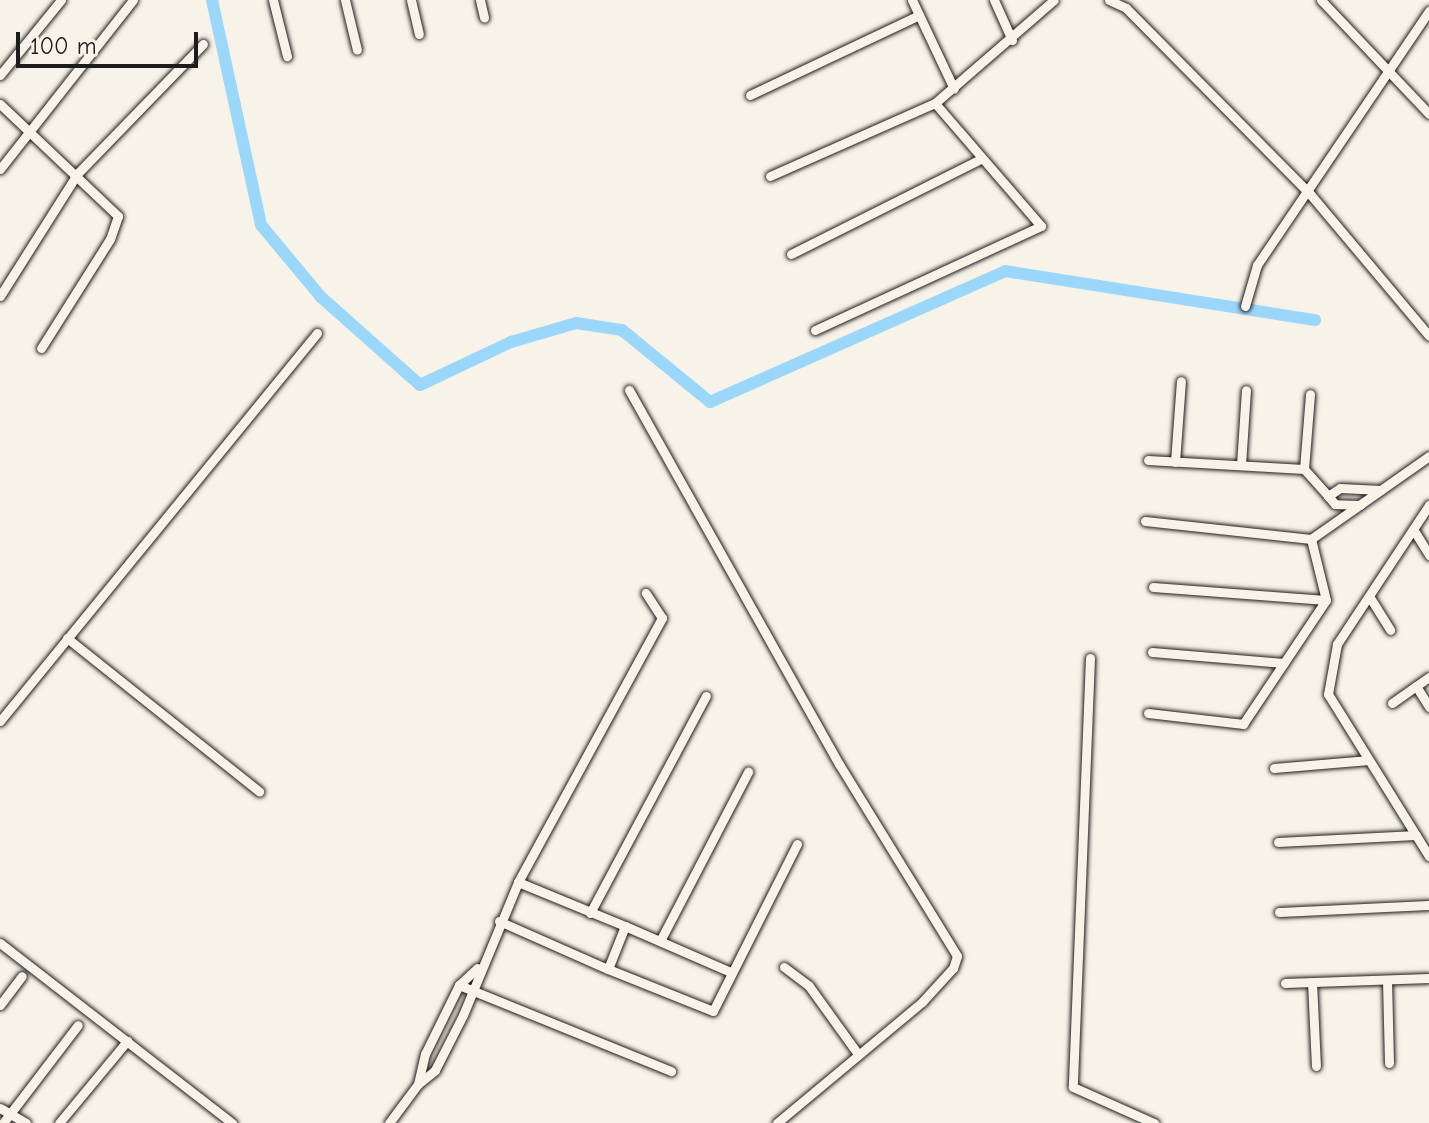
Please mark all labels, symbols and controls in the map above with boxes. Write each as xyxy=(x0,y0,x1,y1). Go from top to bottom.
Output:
scale bar xyxy=(20,16,202,66)
text: 100 m xyxy=(30,32,97,60)

